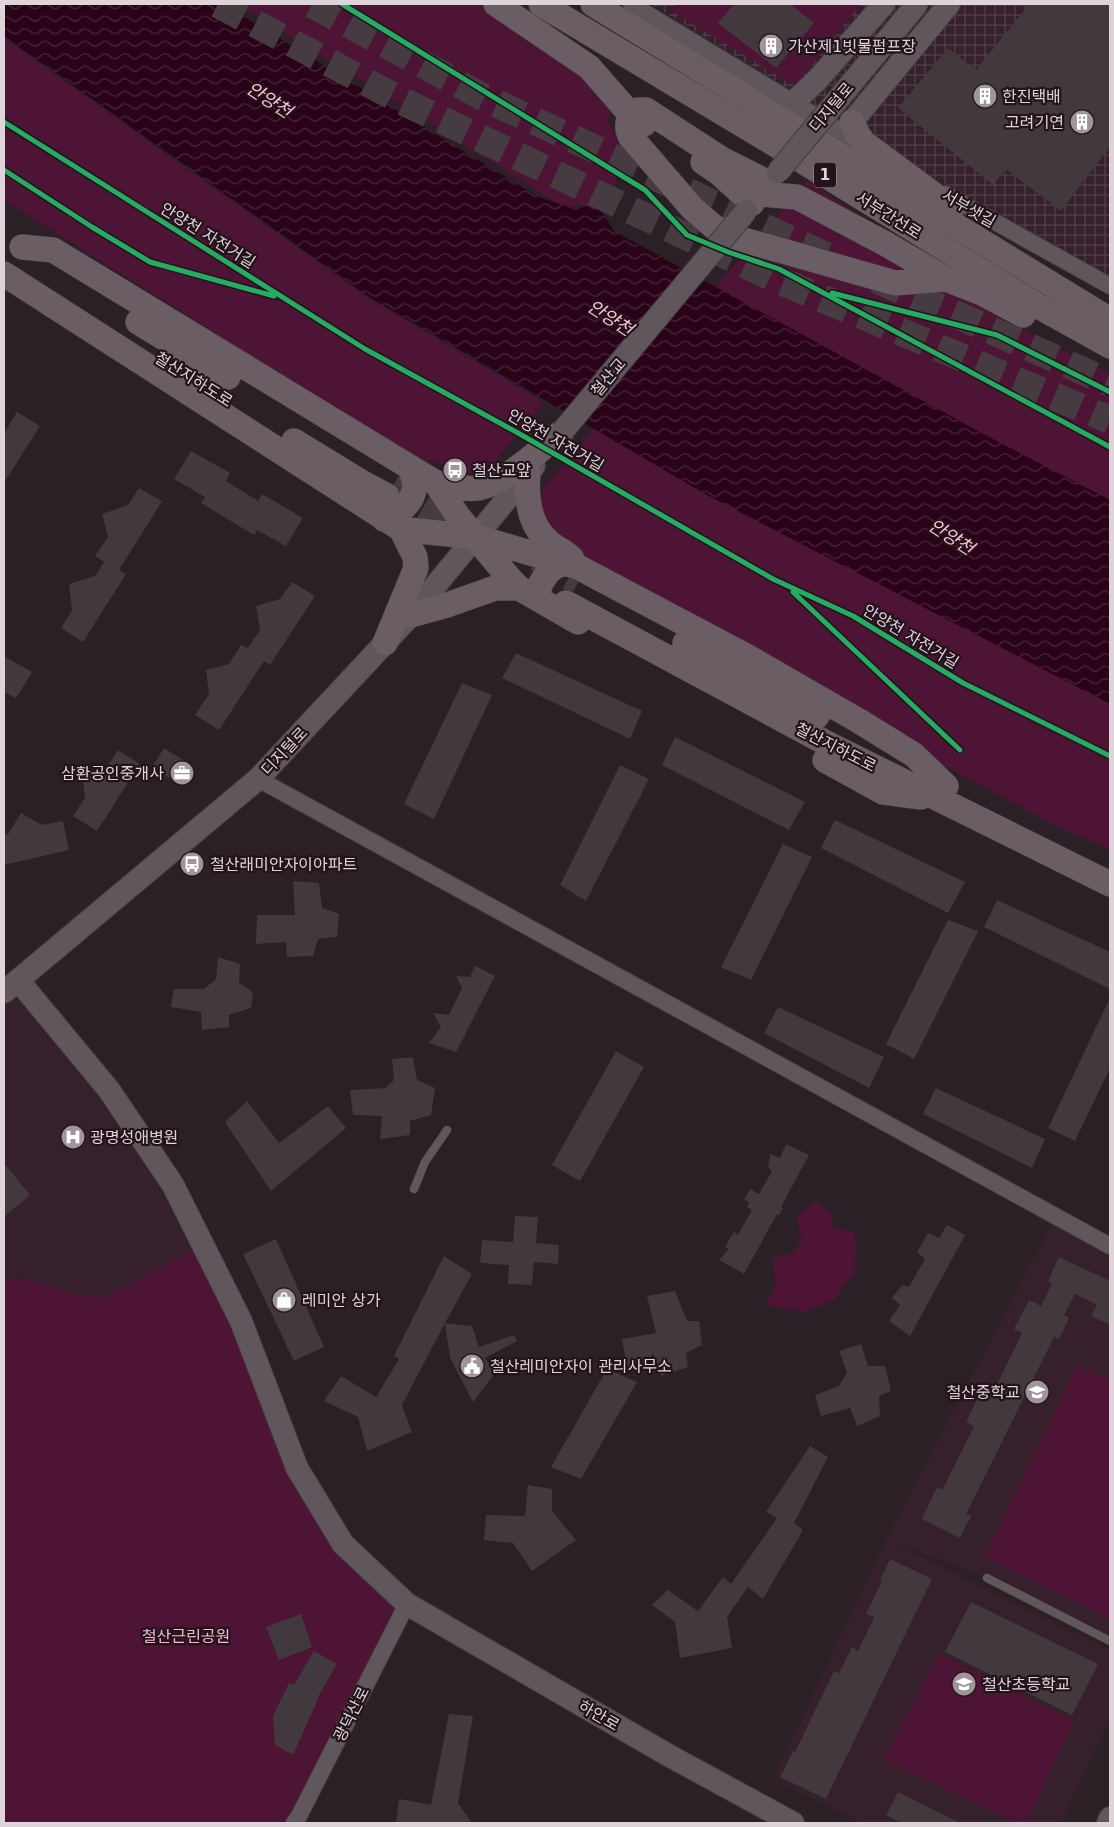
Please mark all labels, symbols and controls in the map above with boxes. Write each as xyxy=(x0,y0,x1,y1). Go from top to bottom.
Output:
building icon: 가산제1빗물펌프장 xyxy=(758,33,784,59)
place label: 가산제1빗물펌프장 xyxy=(788,37,916,56)
water label: 안양천 xyxy=(243,77,298,123)
street label: 디지털로 xyxy=(805,78,858,136)
building icon: 한진택배 xyxy=(972,83,998,109)
place label: 한진택배 xyxy=(1002,87,1061,106)
building icon: 고려기연 xyxy=(1069,109,1095,135)
place label: 고려기연 xyxy=(1005,113,1064,132)
road number: 1 xyxy=(814,162,836,188)
street label: 서부샛길 xyxy=(938,185,999,231)
street label: 서부간선로 xyxy=(852,188,925,243)
street label: 안양천 자전거길 xyxy=(157,199,259,272)
water label: 안양천 xyxy=(584,295,639,341)
street label: 철산지하도로 xyxy=(151,348,236,411)
street label: 철산교 xyxy=(587,354,630,400)
street label: 안양천 자전거길 xyxy=(504,405,607,476)
bus stop icon: 철산교앞 xyxy=(442,457,468,483)
place label: 철산교앞 xyxy=(472,461,531,480)
water label: 안양천 xyxy=(925,514,980,560)
street label: 안양천 자전거길 xyxy=(860,600,962,672)
street label: 철산지하도로 xyxy=(792,719,880,776)
street label: 디지털로 xyxy=(257,723,312,779)
office icon: 삼환공인중개사 xyxy=(169,760,195,786)
place label: 삼환공인중개사 xyxy=(61,764,164,783)
bus stop icon: 철산래미안자이아파트 xyxy=(179,851,205,877)
place label: 철산래미안자이아파트 xyxy=(210,855,357,874)
hospital icon: 광명성애병원 xyxy=(60,1124,86,1150)
place label: 광명성애병원 xyxy=(90,1128,178,1147)
shop icon: 레미안 상가 xyxy=(271,1287,297,1313)
place label: 레미안 상가 xyxy=(302,1291,381,1310)
public building icon: 철산레미안자이 관리사무소 xyxy=(459,1353,485,1379)
place label: 철산레미안자이 관리사무소 xyxy=(490,1357,672,1376)
school or university icon: 철산중학교 xyxy=(1024,1379,1050,1405)
place label: 철산중학교 xyxy=(946,1383,1020,1402)
park label: 철산근린공원 xyxy=(142,1627,230,1646)
school or university icon: 철산초등학교 xyxy=(951,1671,977,1697)
place label: 철산초등학교 xyxy=(982,1675,1070,1694)
street label: 광덕산로 xyxy=(330,1683,373,1745)
street label: 하안로 xyxy=(575,1696,623,1735)

